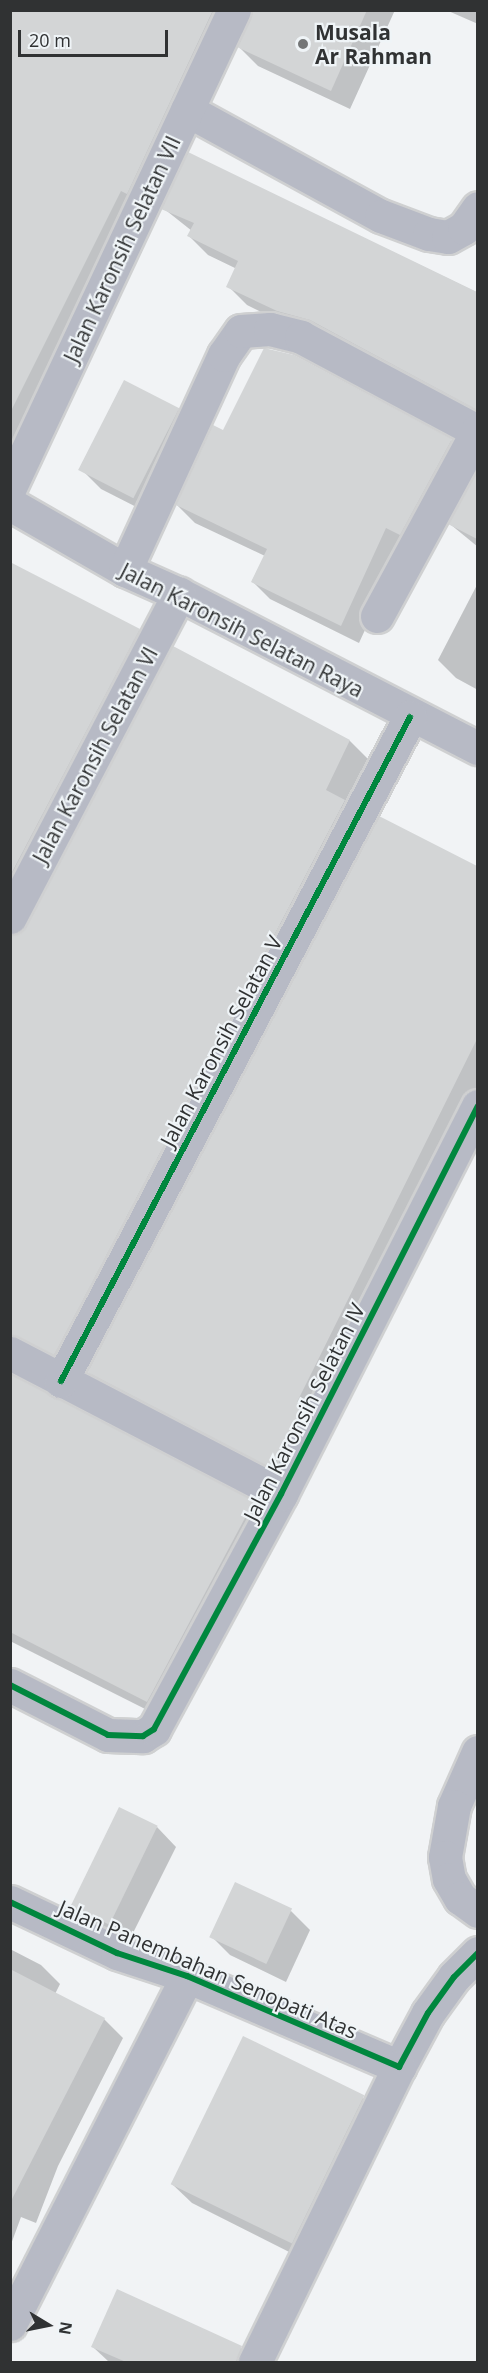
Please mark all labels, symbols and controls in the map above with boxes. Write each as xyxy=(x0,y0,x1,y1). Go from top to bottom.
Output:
scale bar xyxy=(21,18,171,56)
place label: Musala Ar Rahman xyxy=(315,19,432,69)
text: 20 m xyxy=(29,28,71,52)
marker: Musala Ar Rahman xyxy=(296,37,310,51)
street label: Jalan Karonsih Selatan VII xyxy=(58,132,186,366)
street label: Jalan Karonsih Selatan Raya xyxy=(116,558,368,702)
street label: Jalan Karonsih Selatan VI xyxy=(27,643,163,867)
street label: Jalan Karonsih Selatan V xyxy=(155,931,287,1151)
street label: Jalan Karonsih Selatan IV xyxy=(238,1299,370,1525)
street label: Jalan Panembahan Senopati Atas xyxy=(55,1894,361,2044)
north arrow xyxy=(18,2295,78,2355)
text: N xyxy=(54,2320,78,2336)

